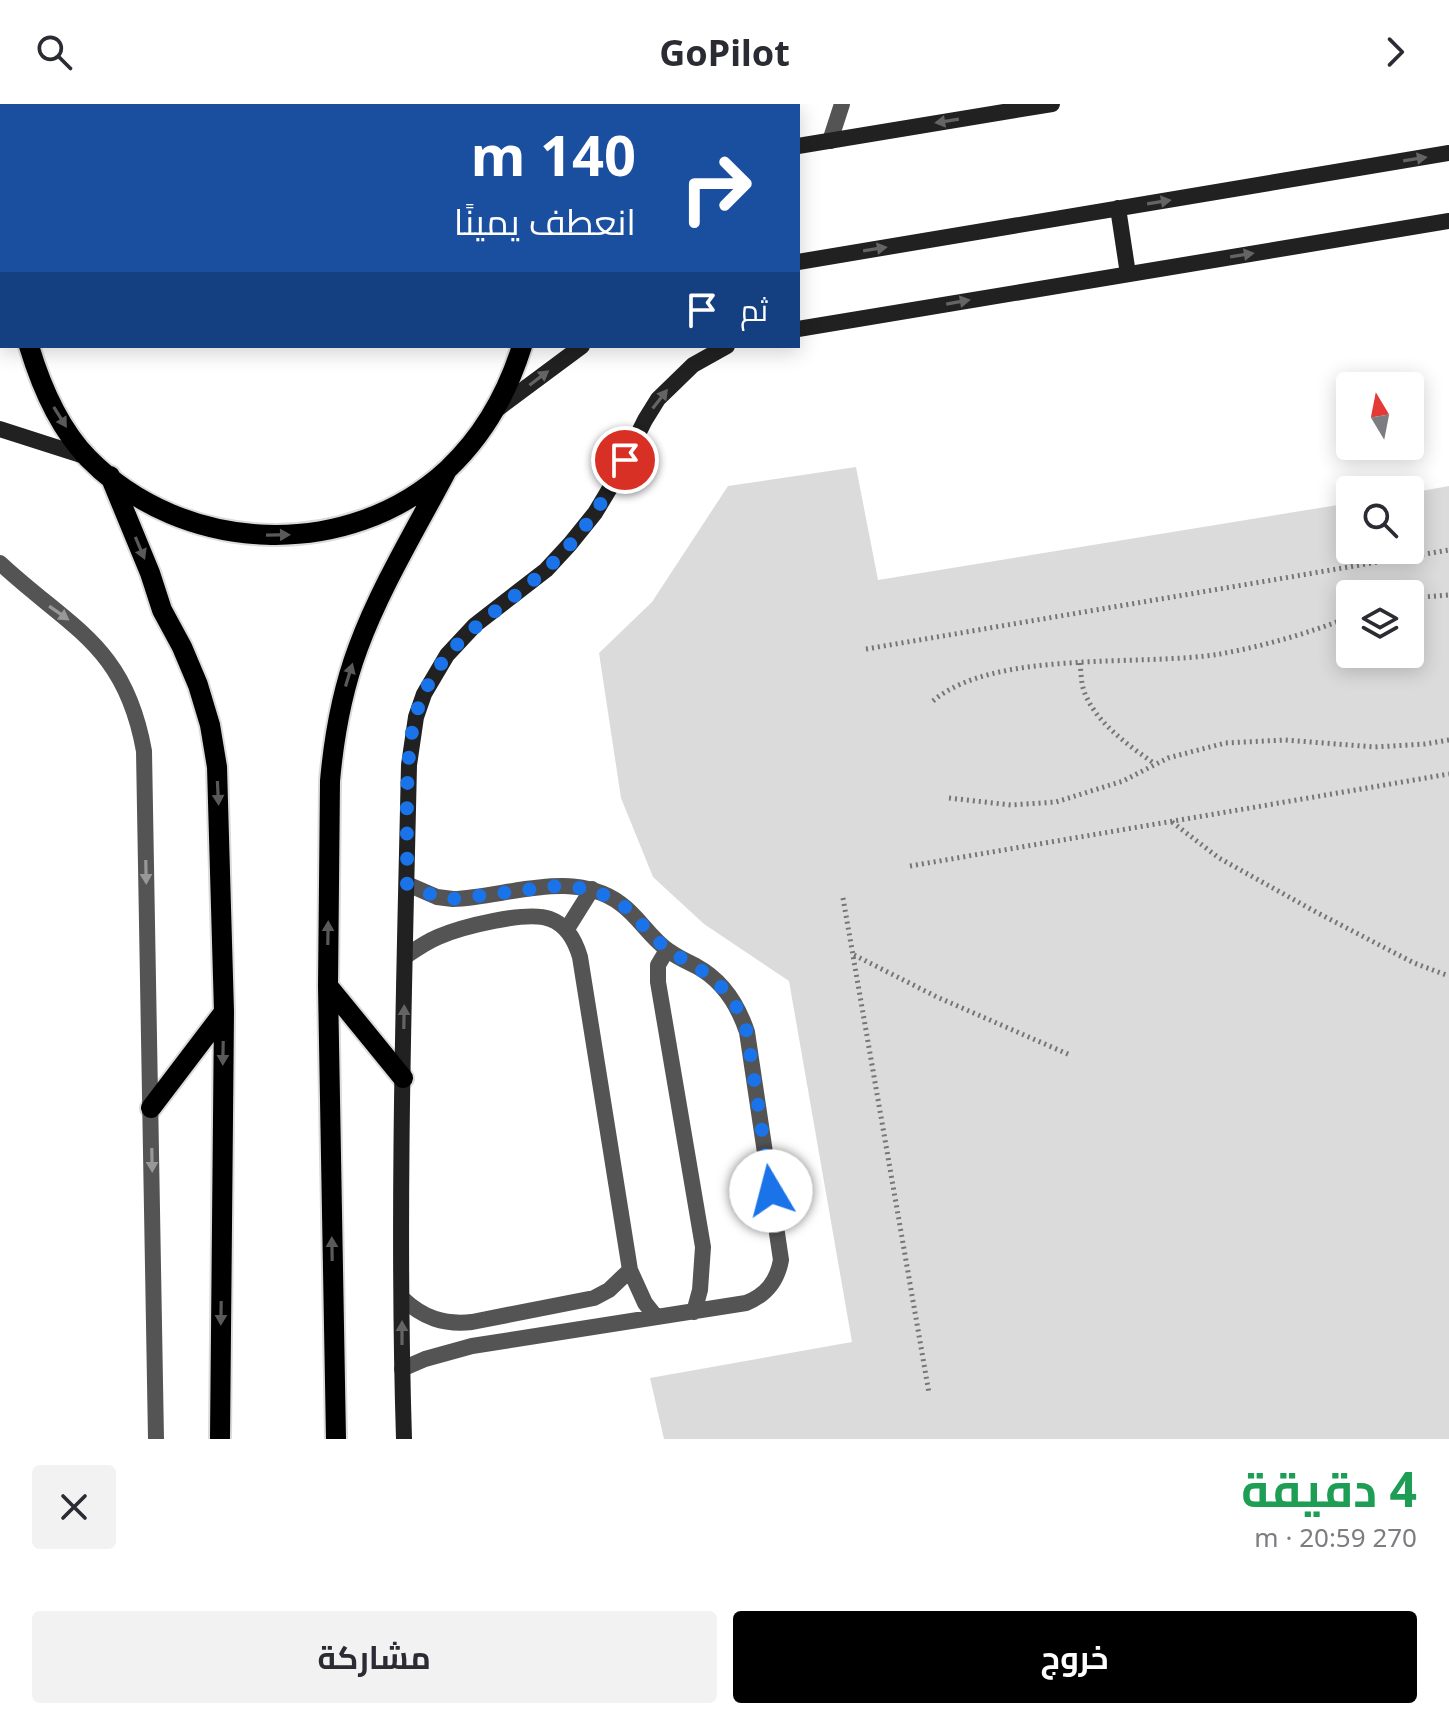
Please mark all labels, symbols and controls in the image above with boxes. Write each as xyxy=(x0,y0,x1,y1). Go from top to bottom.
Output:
text: GoPilot xyxy=(659,28,790,77)
icon: search xyxy=(32,30,76,74)
icon: forward xyxy=(1373,30,1417,74)
text: 140 m xyxy=(471,116,636,192)
one-way arrow xyxy=(934,116,959,128)
icon: right xyxy=(664,136,768,240)
one-way arrow xyxy=(1403,152,1428,164)
one-way arrow xyxy=(1147,195,1172,207)
text: انعطف يمينًا xyxy=(454,197,636,246)
one-way arrow xyxy=(863,242,888,255)
one-way arrow xyxy=(1230,248,1255,261)
icon: arrive xyxy=(680,288,724,332)
text: ثم xyxy=(740,289,768,330)
one-way arrow xyxy=(946,295,971,308)
one-way arrow xyxy=(528,370,550,386)
north arrow xyxy=(1336,372,1424,460)
map controls xyxy=(1336,372,1424,668)
one-way arrow xyxy=(651,389,667,409)
one-way arrow xyxy=(52,406,66,428)
pin xyxy=(591,426,659,494)
icon: arrive xyxy=(603,438,647,482)
button: search xyxy=(1336,476,1424,564)
one-way arrow xyxy=(266,529,291,541)
one-way arrow xyxy=(133,536,146,560)
button: layers xyxy=(1336,580,1424,668)
one-way arrow xyxy=(49,605,70,620)
one-way arrow xyxy=(343,663,356,687)
one-way arrow xyxy=(212,781,225,806)
one-way arrow xyxy=(140,860,153,885)
one-way arrow xyxy=(322,920,334,945)
one-way arrow xyxy=(398,1004,411,1029)
one-way arrow xyxy=(217,1041,229,1066)
one-way arrow xyxy=(146,1148,158,1173)
position arrow xyxy=(729,1149,813,1233)
one-way arrow xyxy=(326,1236,339,1261)
one-way arrow xyxy=(215,1301,227,1326)
one-way arrow xyxy=(396,1320,408,1345)
text: 4 دقيقة xyxy=(1241,1456,1417,1521)
button: close xyxy=(32,1465,116,1549)
text: 270 m · 20:59 xyxy=(1254,1519,1417,1555)
button: مشاركة xyxy=(32,1611,717,1703)
button: خروج xyxy=(733,1611,1417,1703)

